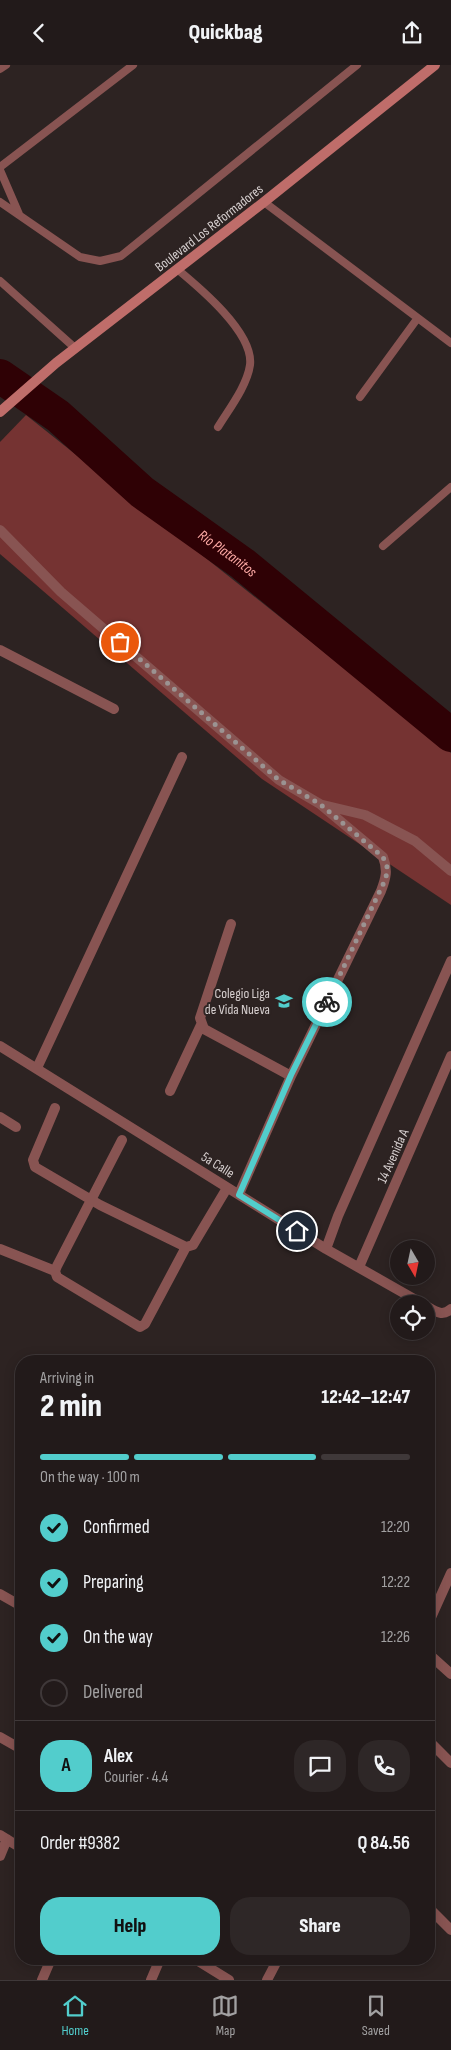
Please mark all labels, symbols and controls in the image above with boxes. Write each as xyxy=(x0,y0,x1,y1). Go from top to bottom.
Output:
icon: back xyxy=(25,19,53,47)
text: Quickbag xyxy=(189,19,262,46)
icon: share xyxy=(398,19,426,47)
street label: Boulevard Los Reformadores xyxy=(152,180,266,276)
water label: Río Platanitos xyxy=(194,526,261,582)
pin xyxy=(99,621,141,663)
icon: bag xyxy=(106,628,134,656)
courier xyxy=(302,977,352,1027)
place label: Colegio Liga de Vida Nueva xyxy=(205,985,270,1018)
icon: bike xyxy=(313,988,341,1016)
school or university icon: Colegio Liga de Vida Nueva xyxy=(274,991,294,1011)
street label: 14 Avenida A xyxy=(373,1125,413,1186)
street label: 5a Calle xyxy=(198,1148,238,1182)
pin xyxy=(276,1210,318,1252)
icon: home xyxy=(283,1217,311,1245)
north arrow xyxy=(390,1240,435,1285)
map controls xyxy=(390,1240,435,1340)
button: locate xyxy=(390,1295,435,1340)
text: Arriving in xyxy=(40,1369,94,1388)
text: 12:42–12:47 xyxy=(321,1386,410,1409)
text: 2 min xyxy=(40,1387,102,1426)
text: On the way · 100 m xyxy=(40,1468,140,1487)
icon: check xyxy=(40,1514,68,1542)
text: Confirmed xyxy=(83,1516,150,1539)
text: 12:20 xyxy=(381,1518,410,1537)
icon: check xyxy=(40,1569,68,1597)
text: Preparing xyxy=(83,1571,144,1594)
text: 12:22 xyxy=(381,1573,410,1592)
icon: check xyxy=(40,1624,68,1652)
text: On the way xyxy=(83,1626,153,1649)
text: 12:26 xyxy=(381,1628,410,1647)
text: Delivered xyxy=(83,1681,143,1704)
button: chat xyxy=(294,1740,346,1792)
button: phone xyxy=(358,1740,410,1792)
text: Alex xyxy=(104,1745,133,1768)
text: A xyxy=(61,1754,71,1777)
text: Courier · 4.4 xyxy=(104,1768,168,1787)
text: Order #9382 xyxy=(40,1832,120,1855)
text: Q 84.56 xyxy=(357,1832,410,1855)
button: Help xyxy=(40,1897,220,1955)
button: Share xyxy=(230,1897,410,1955)
tab: Home xyxy=(61,1992,89,2039)
tab: Map xyxy=(211,1992,239,2039)
tab: Saved xyxy=(362,1992,390,2039)

